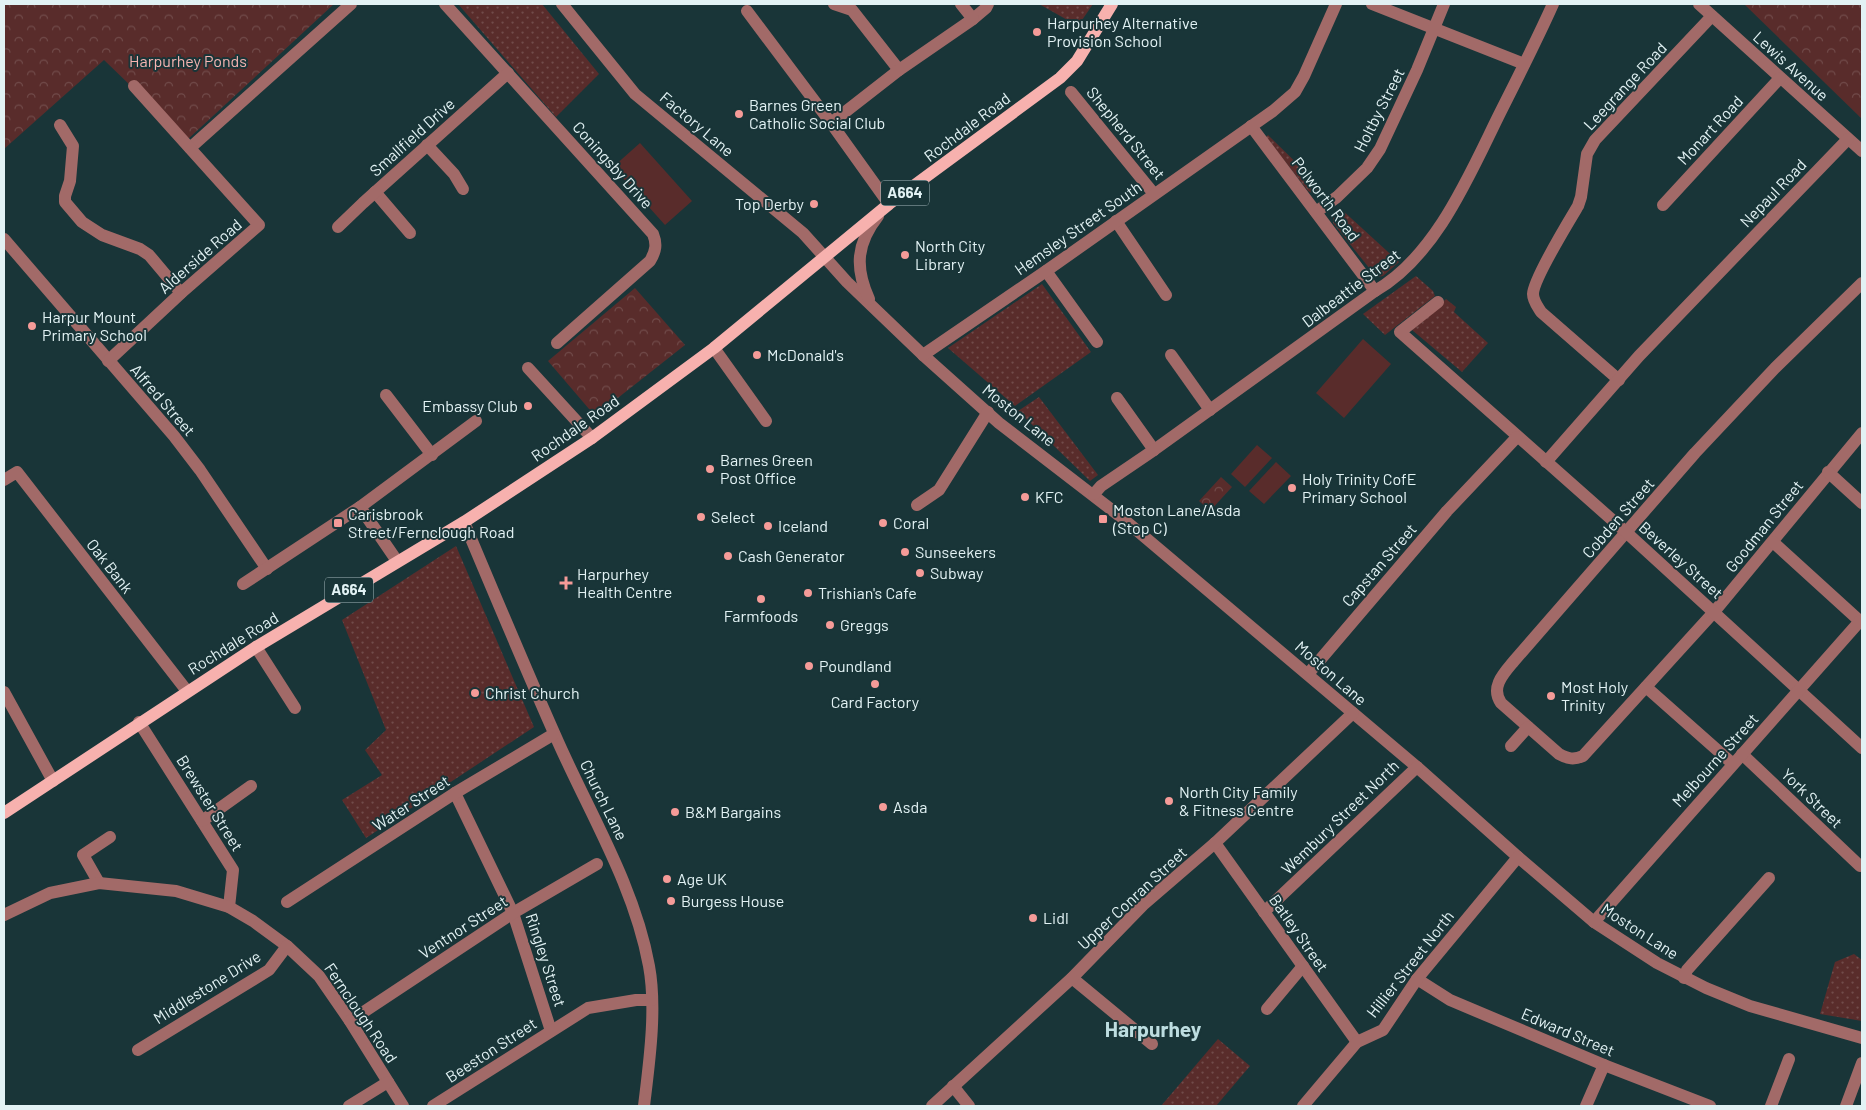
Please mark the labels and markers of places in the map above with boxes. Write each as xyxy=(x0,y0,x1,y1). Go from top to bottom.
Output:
place label: Harpurhey Alternative Provision School xyxy=(1047,13,1198,50)
marker: Harpurhey Alternative Provision School xyxy=(1031,26,1043,38)
place label: Barnes Green Catholic Social Club xyxy=(749,95,885,132)
marker: Barnes Green Catholic Social Club xyxy=(733,108,745,120)
place label: Top Derby xyxy=(735,194,805,213)
marker: Top Derby xyxy=(808,198,820,210)
place label: North City Library xyxy=(915,236,986,273)
marker: North City Library xyxy=(899,249,911,261)
place label: Harpur Mount Primary School xyxy=(42,307,147,344)
marker: Harpur Mount Primary School xyxy=(26,320,38,332)
place label: McDonald's xyxy=(767,345,844,364)
marker: McDonald's xyxy=(751,349,763,361)
place label: Embassy Club xyxy=(422,396,518,415)
marker: Embassy Club xyxy=(522,400,534,412)
place label: Barnes Green Post Office xyxy=(720,450,813,487)
marker: Barnes Green Post Office xyxy=(704,463,716,475)
place label: Holy Trinity CofE Primary School xyxy=(1302,469,1416,506)
marker: Holy Trinity CofE Primary School xyxy=(1286,482,1298,494)
place label: KFC xyxy=(1035,487,1064,506)
marker: KFC xyxy=(1019,491,1031,503)
place label: Moston Lane/Asda (Stop C) xyxy=(1112,500,1241,537)
place label: Carisbrook Street/Fernclough Road xyxy=(348,504,514,541)
place label: Select xyxy=(711,507,755,526)
marker: Select xyxy=(695,511,707,523)
place label: Coral xyxy=(893,513,929,532)
marker: Moston Lane/Asda (Stop C) xyxy=(1097,513,1109,525)
place label: Iceland xyxy=(778,516,828,535)
marker: Carisbrook Street/Fernclough Road xyxy=(332,517,344,529)
marker: Coral xyxy=(877,517,889,529)
marker: Iceland xyxy=(762,520,774,532)
place label: Sunseekers xyxy=(915,542,996,561)
place label: Cash Generator xyxy=(738,546,845,565)
marker: Sunseekers xyxy=(899,546,911,558)
marker: Cash Generator xyxy=(722,550,734,562)
place label: Subway xyxy=(930,563,984,582)
place label: Harpurhey Health Centre xyxy=(577,564,672,601)
marker: Subway xyxy=(914,567,926,579)
marker: Harpurhey Health Centre xyxy=(559,576,573,590)
place label: Trishian's Cafe xyxy=(818,583,917,602)
marker: Trishian's Cafe xyxy=(802,587,814,599)
marker: Farmfoods xyxy=(755,593,767,605)
place label: Farmfoods xyxy=(724,606,798,625)
place label: Greggs xyxy=(840,615,889,634)
marker: Greggs xyxy=(824,619,836,631)
place label: Poundland xyxy=(819,656,892,675)
marker: Poundland xyxy=(803,660,815,672)
place label: Most Holy Trinity xyxy=(1561,677,1629,714)
marker: Card Factory xyxy=(869,678,881,690)
place label: Christ Church xyxy=(485,683,580,702)
marker: Christ Church xyxy=(469,687,481,699)
marker: Most Holy Trinity xyxy=(1545,690,1557,702)
place label: Card Factory xyxy=(831,692,920,711)
place label: North City Family & Fitness Centre xyxy=(1179,782,1298,819)
marker: North City Family & Fitness Centre xyxy=(1163,795,1175,807)
place label: Asda xyxy=(893,797,927,816)
marker: Asda xyxy=(877,801,889,813)
place label: B&M Bargains xyxy=(685,802,781,821)
marker: B&M Bargains xyxy=(669,806,681,818)
place label: Age UK xyxy=(677,869,727,888)
marker: Age UK xyxy=(661,873,673,885)
place label: Burgess House xyxy=(681,891,784,910)
marker: Burgess House xyxy=(665,895,677,907)
place label: Lidl xyxy=(1043,908,1069,927)
marker: Lidl xyxy=(1027,912,1039,924)

